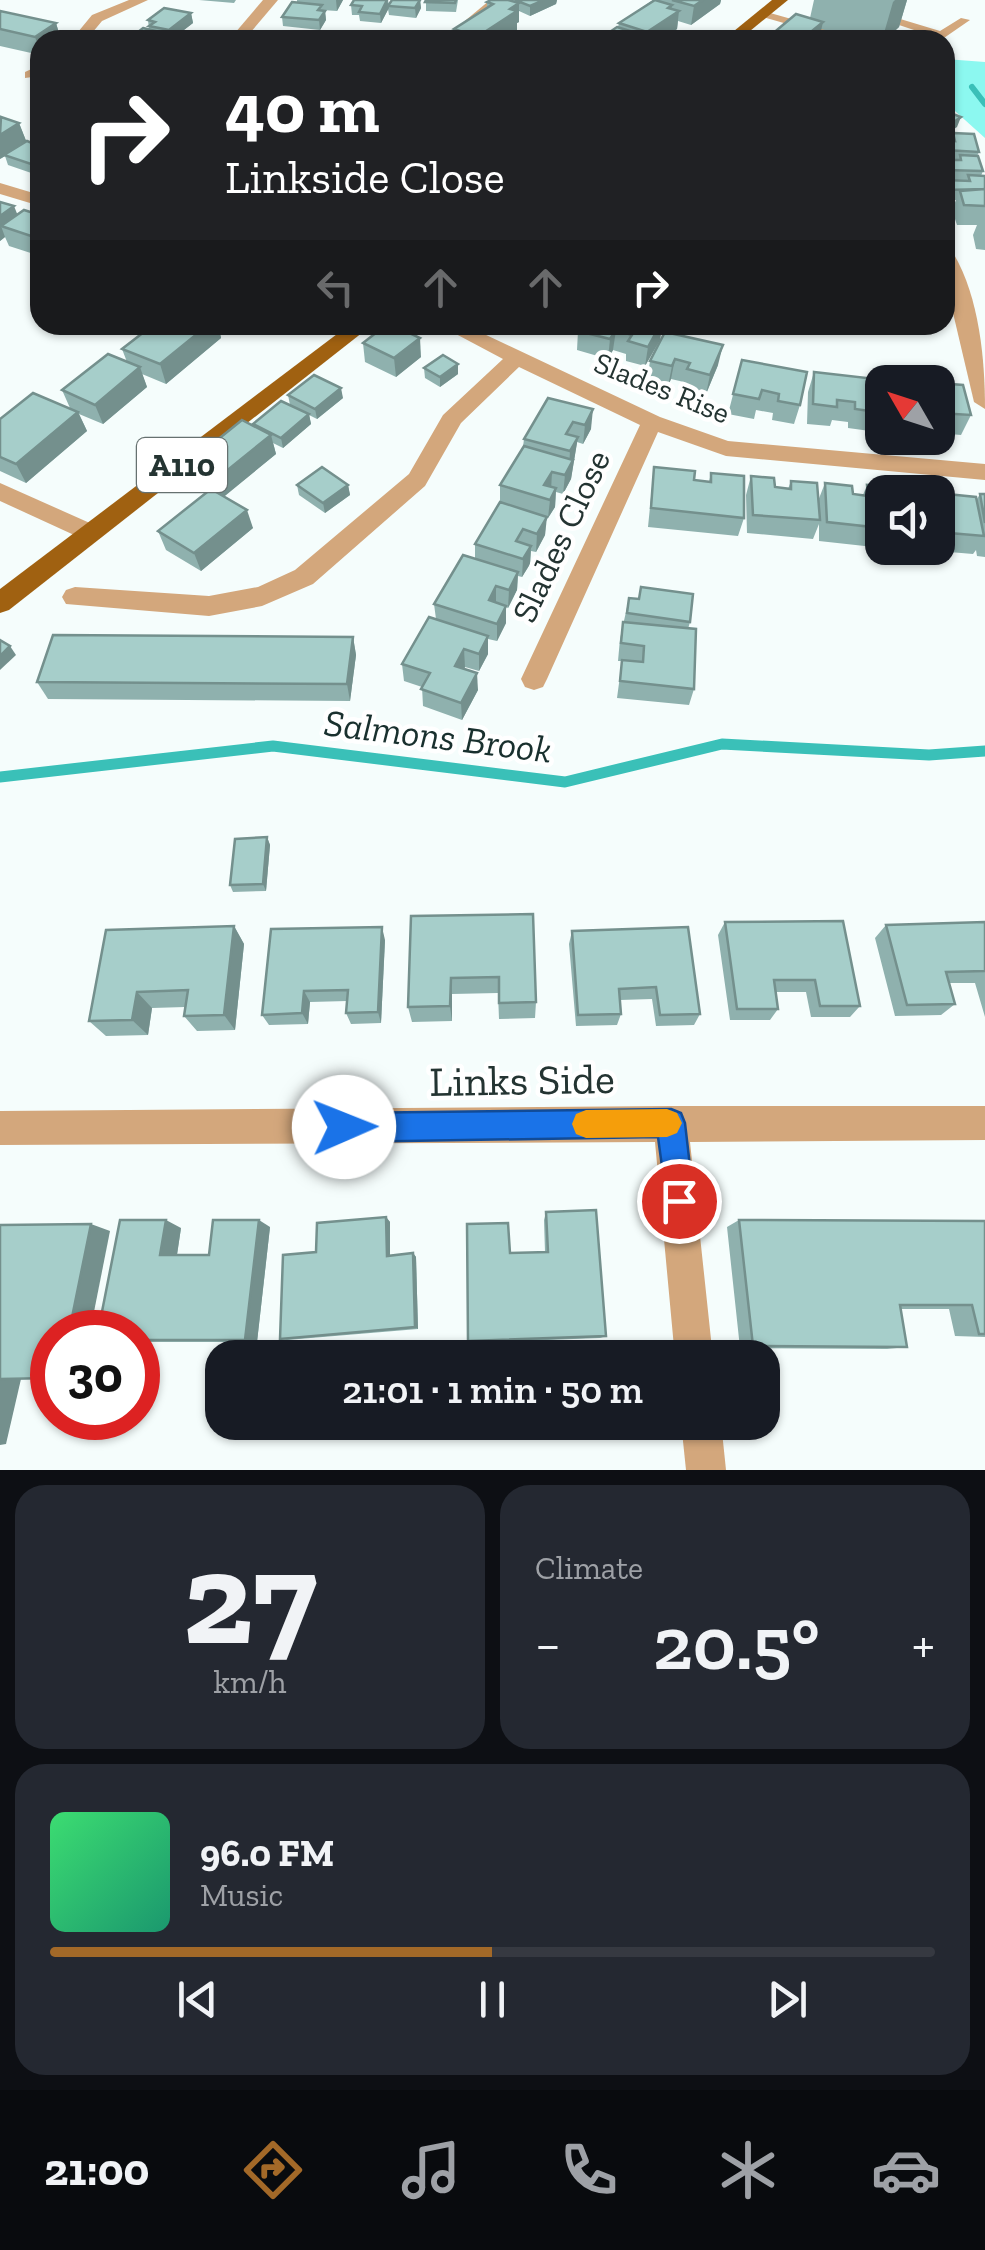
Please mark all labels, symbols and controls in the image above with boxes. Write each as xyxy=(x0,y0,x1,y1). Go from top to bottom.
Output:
text: 40 m xyxy=(225,66,380,150)
icon: right xyxy=(60,70,190,200)
text: Linkside Close xyxy=(225,151,505,205)
icon: left xyxy=(308,260,363,315)
icon: ahead xyxy=(413,260,468,315)
icon: ahead xyxy=(518,260,573,315)
icon: right xyxy=(623,260,678,315)
street label: Slades Rise xyxy=(589,344,735,432)
north arrow xyxy=(865,365,955,455)
map controls xyxy=(865,365,955,565)
road number: A110 xyxy=(137,438,227,492)
street label: Slades Close xyxy=(503,443,619,629)
button: sound xyxy=(865,475,955,565)
water label: Salmons Brook xyxy=(322,699,554,773)
street label: Links Side xyxy=(429,1053,615,1107)
position arrow xyxy=(292,1075,396,1179)
pin xyxy=(637,1159,722,1244)
icon: arrive xyxy=(652,1174,707,1229)
speed limit sign: 30 xyxy=(30,1310,160,1440)
text: 21:01 · 1 min · 50 m xyxy=(342,1367,643,1413)
text: 27 xyxy=(183,1520,317,1676)
text: Climate xyxy=(535,1549,643,1587)
text: 20.5° xyxy=(653,1598,820,1688)
text: − xyxy=(535,1611,561,1677)
text: + xyxy=(912,1611,935,1677)
text: km/h xyxy=(213,1663,287,1701)
text: 96.0 FM xyxy=(200,1830,334,1876)
text: Music xyxy=(200,1876,283,1914)
icon: previous xyxy=(170,1972,225,2027)
icon: pause xyxy=(465,1972,520,2027)
icon: next xyxy=(760,1972,815,2027)
icon: directions xyxy=(238,2135,308,2205)
icon: music xyxy=(396,2135,466,2205)
icon: phone xyxy=(554,2135,624,2205)
icon: climate xyxy=(713,2135,783,2205)
icon: car xyxy=(871,2135,941,2205)
text: 21:00 xyxy=(44,2143,149,2197)

